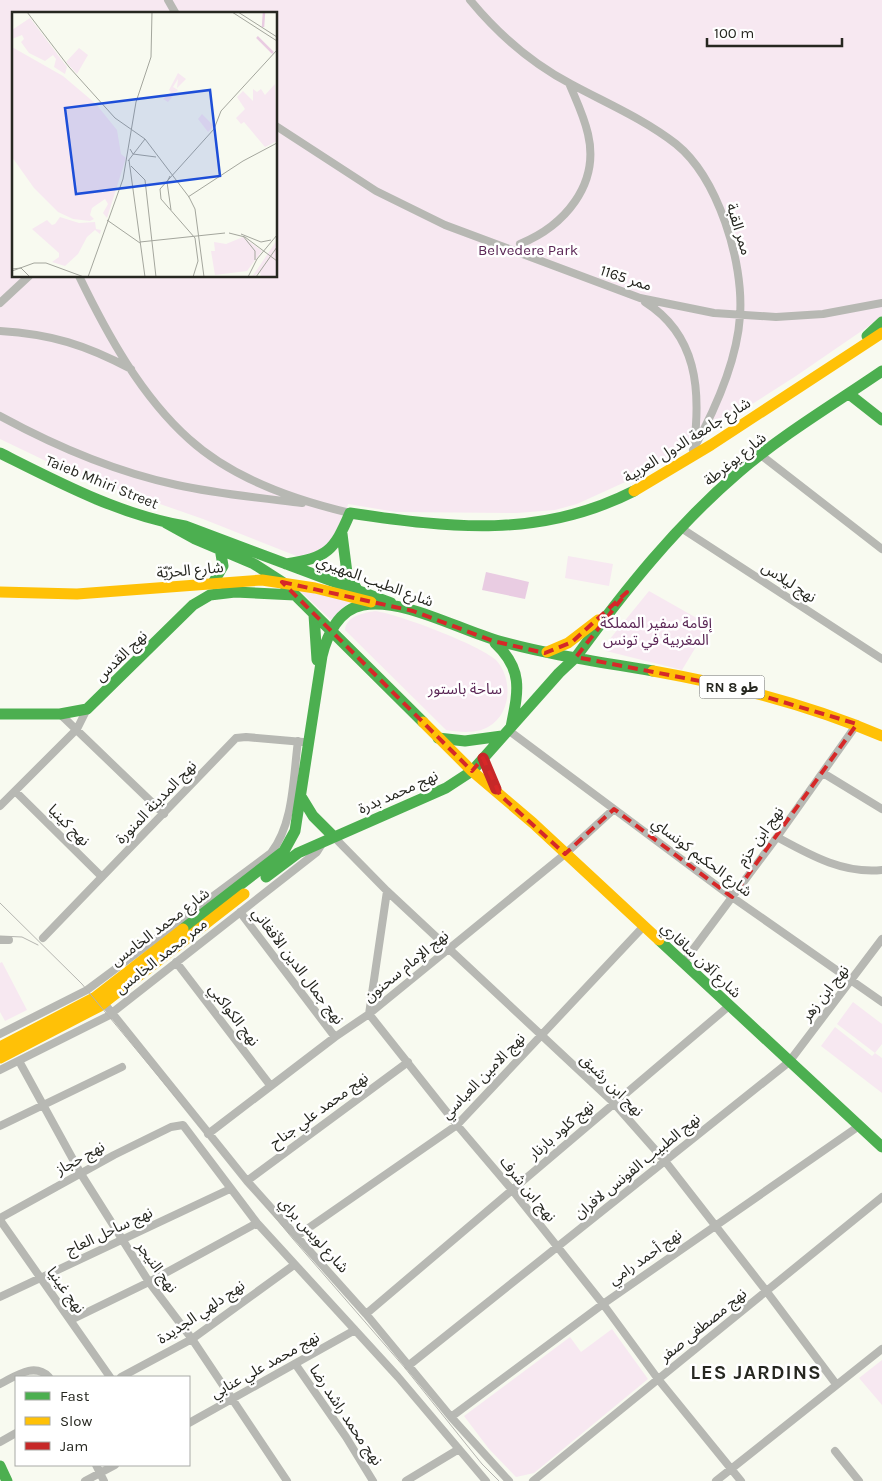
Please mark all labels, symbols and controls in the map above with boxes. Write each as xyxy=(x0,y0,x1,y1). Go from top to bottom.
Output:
inset map xyxy=(12,12,278,278)
scale bar xyxy=(707,15,842,47)
text: 100 m xyxy=(714,24,754,42)
street label: ممر القبة xyxy=(723,201,755,257)
park label: Belvedere Park xyxy=(478,241,578,259)
street label: ممر 1165 xyxy=(598,261,654,295)
street label: شارع جامعة الدول العربية xyxy=(620,393,756,489)
street label: شارع يوغرطة xyxy=(700,428,772,492)
street label: Taieb Mhiri Street xyxy=(43,451,161,513)
street label: شارع الطيب المهيري xyxy=(313,551,436,613)
street label: شارع الحرّيّة xyxy=(156,558,225,585)
street label: نهج ليلاس xyxy=(757,558,820,609)
park label: إقامة سفير المملكة المغربية في تونس xyxy=(600,614,713,651)
street label: نهج القدس xyxy=(91,627,153,688)
road number: RN 8 طو xyxy=(700,676,764,699)
park label: ساحة باستور xyxy=(427,680,502,698)
street label: نهج المدينة المنورة xyxy=(112,757,202,850)
street label: نهج محمد بدرة xyxy=(355,766,442,820)
street label: نهج كينيا xyxy=(42,800,94,852)
street label: نهج ابن حزم xyxy=(733,803,790,871)
street label: شارع الحكيم كونساي xyxy=(647,813,756,903)
street label: شارع محمد الخامس xyxy=(107,884,215,972)
street label: نهج جمال الدين الأفغاني xyxy=(246,904,348,1030)
street label: ممر محمد الخامس xyxy=(111,914,211,998)
street label: شارع آلان سافاري xyxy=(655,918,745,1004)
street label: نهج الإمام سحنون xyxy=(360,926,454,1008)
street label: نهج ابن زهر xyxy=(797,961,855,1027)
street label: نهج الكواكبي xyxy=(202,980,263,1051)
street label: نهج الامين العباسي xyxy=(437,1029,531,1125)
street label: نهج ابن رشيق xyxy=(575,1050,647,1122)
street label: نهج محمد علي جناح xyxy=(266,1068,373,1154)
street label: نهج كلود بارنار xyxy=(524,1097,599,1166)
street label: نهج الطبيب الفونس لافران xyxy=(570,1110,706,1225)
street label: نهج حجاز xyxy=(51,1137,109,1182)
street label: نهج ابن شرف xyxy=(494,1153,560,1227)
street label: شارع لويس براي xyxy=(273,1194,353,1279)
street label: نهج ساحل العاج xyxy=(63,1203,157,1262)
street label: نهج أحمد رامي xyxy=(605,1225,687,1291)
street label: نهج النيجر xyxy=(130,1237,181,1298)
street label: نهج غينيا xyxy=(41,1263,89,1319)
street label: نهج دلهي الجديدة xyxy=(154,1276,250,1350)
street label: نهج مصطفى صفر xyxy=(655,1284,752,1369)
street label: نهج محمد علي عنابي xyxy=(208,1328,324,1405)
street label: نهج محمد راشد رضا xyxy=(303,1361,386,1470)
district label: LES JARDINS xyxy=(690,1361,822,1384)
legend xyxy=(15,1376,190,1466)
text: Fast xyxy=(60,1387,90,1405)
text: Slow xyxy=(60,1412,92,1430)
text: Jam xyxy=(60,1437,88,1455)

